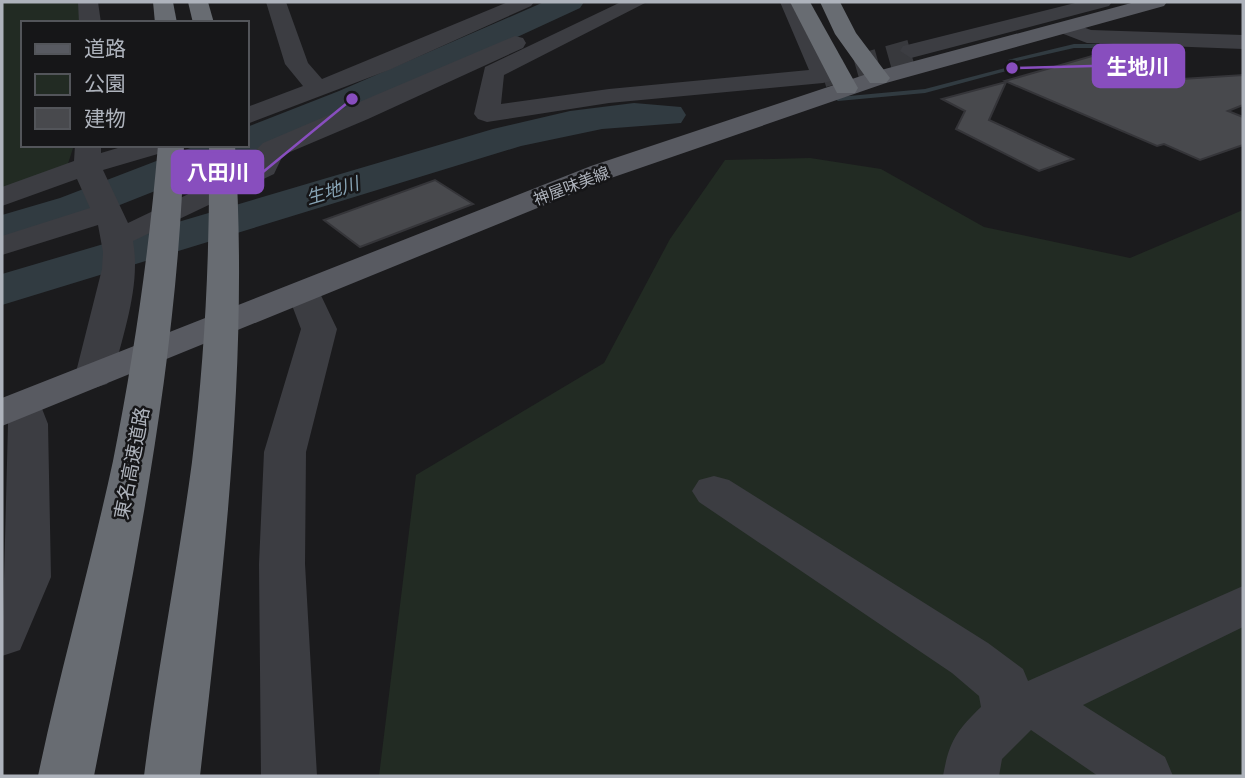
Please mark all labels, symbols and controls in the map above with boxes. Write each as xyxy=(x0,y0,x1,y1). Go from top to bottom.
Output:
legend xyxy=(21,21,248,147)
text: 道路 xyxy=(84,35,126,60)
callout: 生地川 xyxy=(1093,45,1184,87)
text: 生地川 xyxy=(1107,53,1170,78)
text: 公園 xyxy=(84,70,126,95)
text: 建物 xyxy=(84,105,126,130)
callout: 八田川 xyxy=(172,151,263,193)
text: 八田川 xyxy=(187,159,250,184)
street label: 神屋味美線 xyxy=(530,162,612,208)
water label: 生地川 xyxy=(303,171,363,208)
street label: 東名高速道路 xyxy=(109,405,153,521)

